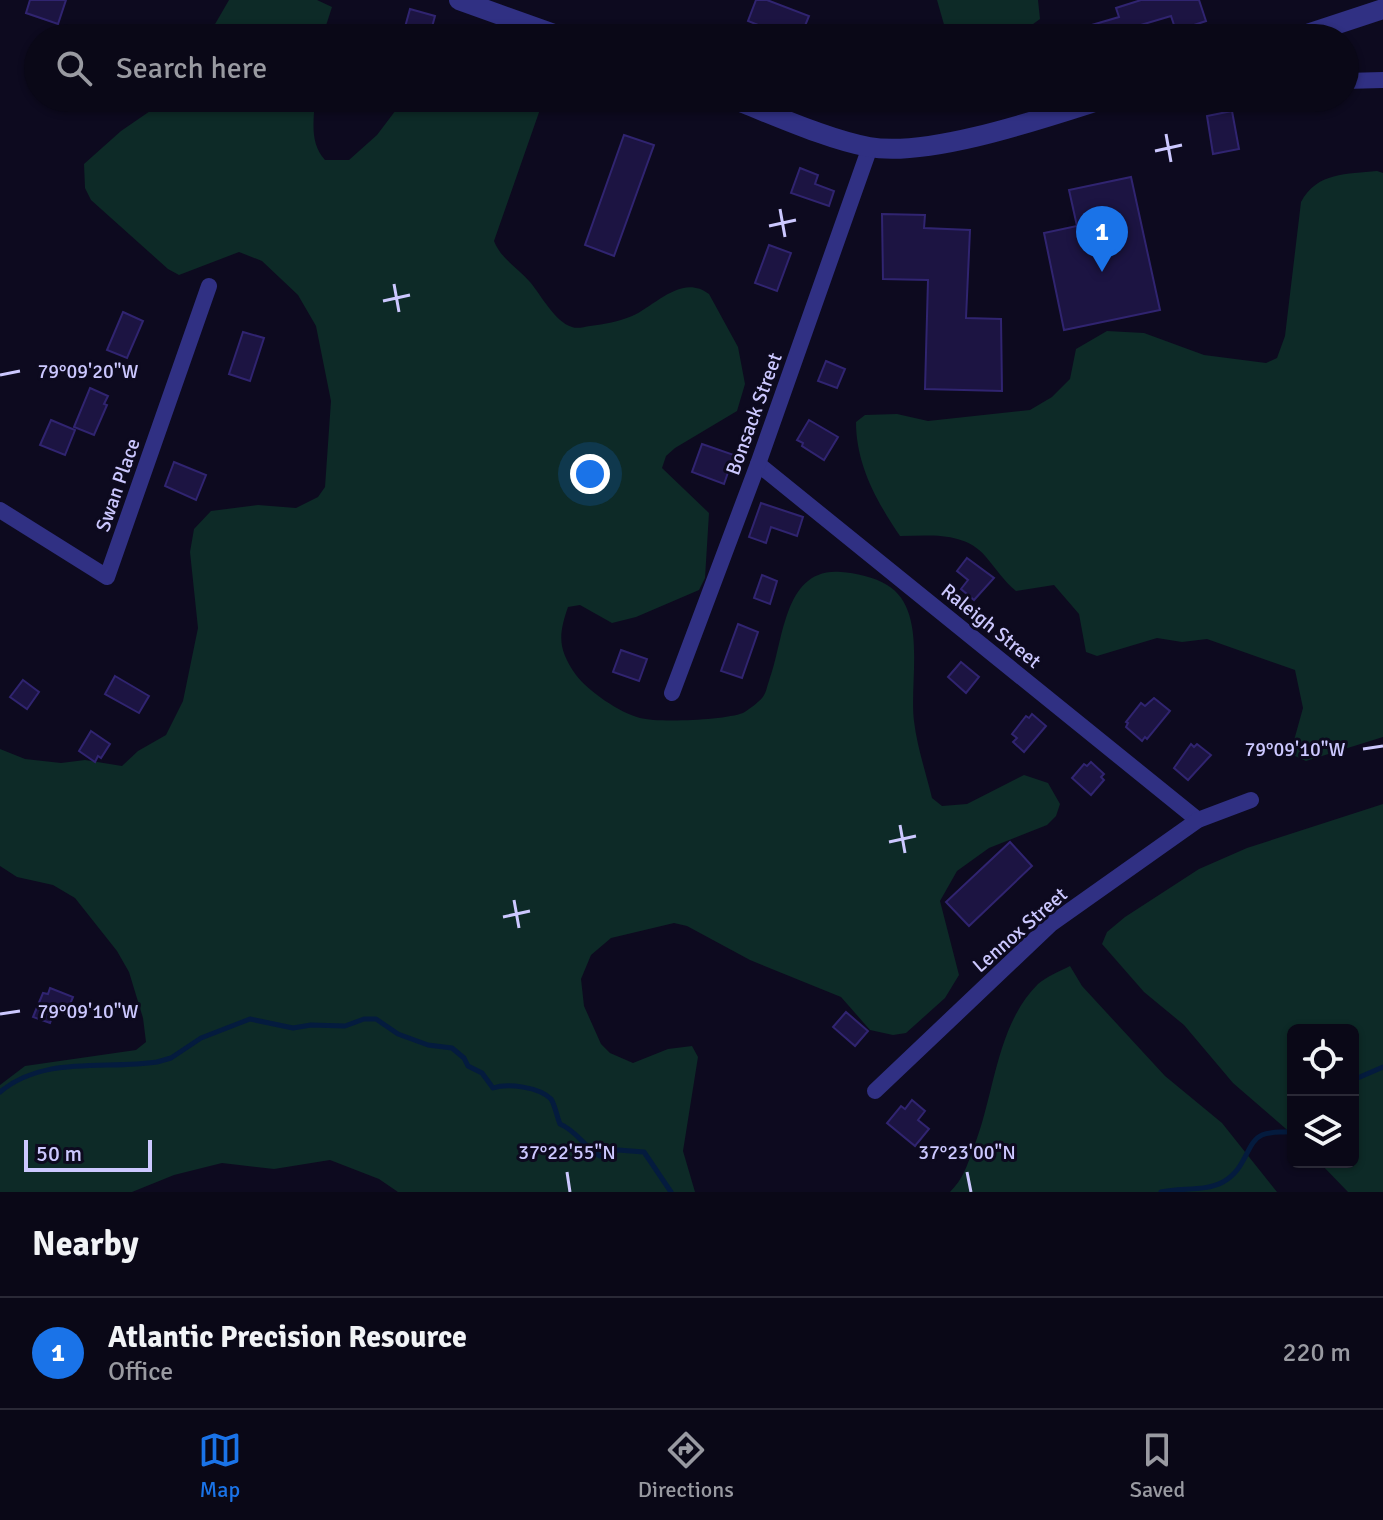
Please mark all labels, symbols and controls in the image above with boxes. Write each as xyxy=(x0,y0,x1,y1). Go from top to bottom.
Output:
search box xyxy=(24,24,1359,112)
icon: search xyxy=(52,46,96,90)
text: Search here xyxy=(116,50,267,87)
pin: 1 xyxy=(1076,206,1128,272)
street label: Bonsack Street xyxy=(720,349,788,479)
text: 79°09'20"W xyxy=(37,359,139,384)
street label: Swan Place xyxy=(90,435,146,535)
your location xyxy=(570,454,610,494)
street label: Raleigh Street xyxy=(936,578,1046,674)
text: 79°09'10"W xyxy=(1244,737,1346,762)
street label: Lennox Street xyxy=(967,882,1073,978)
text: 79°09'10"W xyxy=(37,999,139,1024)
map controls xyxy=(1287,1024,1359,1168)
button: locate xyxy=(1287,1024,1359,1096)
button: layers xyxy=(1287,1096,1359,1168)
scale bar xyxy=(24,1136,152,1172)
text: 50 m xyxy=(36,1140,82,1167)
text: 37°22'55"N xyxy=(518,1140,616,1165)
text: 37°23'00"N xyxy=(918,1140,1016,1165)
text: Nearby xyxy=(32,1223,139,1265)
text: Atlantic Precision Resource xyxy=(108,1319,467,1356)
text: 1 xyxy=(51,1337,65,1369)
text: 220 m xyxy=(1282,1337,1351,1369)
text: Office xyxy=(108,1356,173,1388)
tab: Map xyxy=(198,1428,242,1503)
tab: Directions xyxy=(638,1428,734,1503)
tab: Saved xyxy=(1130,1428,1185,1503)

